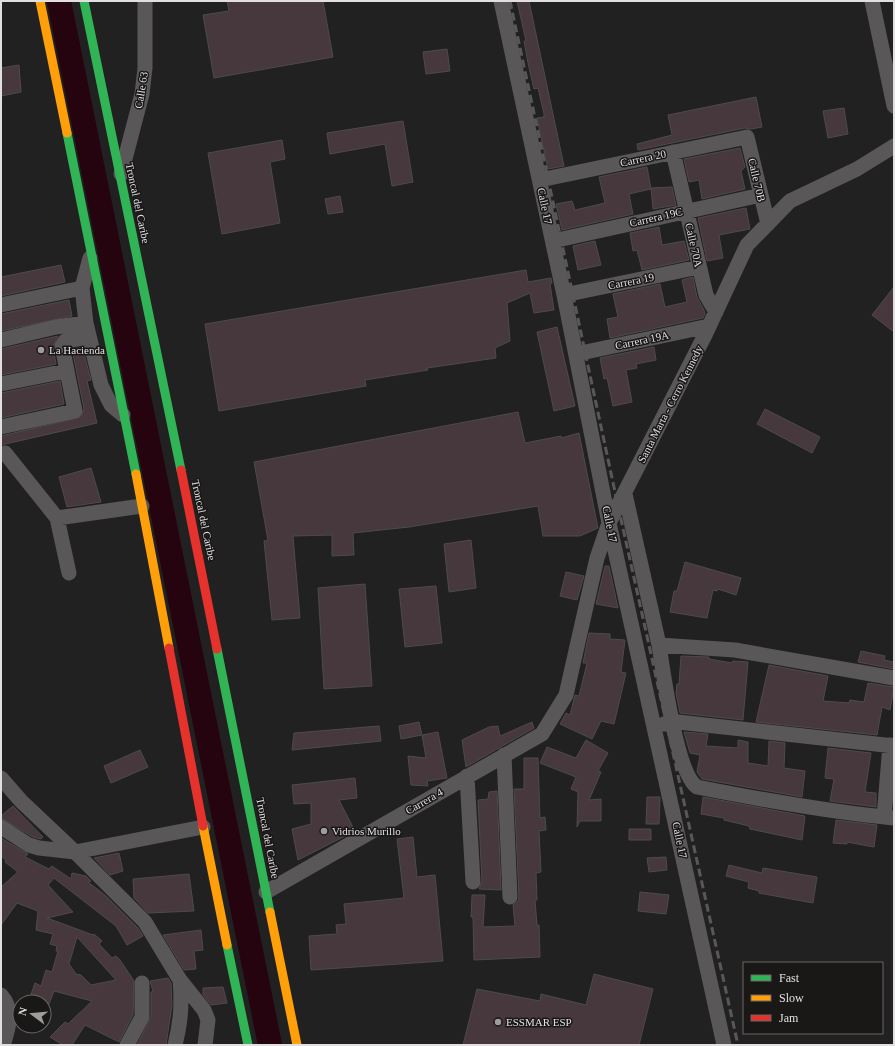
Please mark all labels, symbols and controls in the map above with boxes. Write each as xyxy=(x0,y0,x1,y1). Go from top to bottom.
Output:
street label: Calle 63 xyxy=(132,70,150,109)
street label: Carrera 20 xyxy=(619,147,668,169)
street label: Calle 70B xyxy=(746,157,768,203)
street label: Troncal del Caribe xyxy=(124,162,152,245)
street label: Calle 17 xyxy=(535,187,555,226)
street label: Carrera 19C xyxy=(628,205,684,229)
street label: Calle 70A xyxy=(683,222,705,268)
street label: Carrera 19 xyxy=(607,271,656,291)
street label: Carrera 19A xyxy=(614,328,670,352)
street label: Santa Marta - Cerro Kennedy xyxy=(635,343,705,465)
place label: La Hacienda xyxy=(49,344,105,356)
marker: La Hacienda xyxy=(36,345,46,355)
street label: Troncal del Caribe xyxy=(190,479,218,562)
street label: Calle 17 xyxy=(600,505,620,544)
street label: Carrera 4 xyxy=(403,785,445,817)
street label: Troncal del Caribe xyxy=(254,797,282,880)
street label: Calle 17 xyxy=(670,821,690,860)
place label: Vidrios Murillo xyxy=(332,825,401,837)
marker: Vidrios Murillo xyxy=(319,826,329,836)
legend xyxy=(743,962,883,1034)
text: Fast xyxy=(779,971,800,985)
text: Slow xyxy=(779,991,804,1005)
north arrow xyxy=(12,994,52,1034)
text: N xyxy=(16,1006,29,1017)
text: Jam xyxy=(779,1011,799,1025)
place label: ESSMAR ESP xyxy=(506,1016,572,1028)
marker: ESSMAR ESP xyxy=(493,1017,503,1027)

